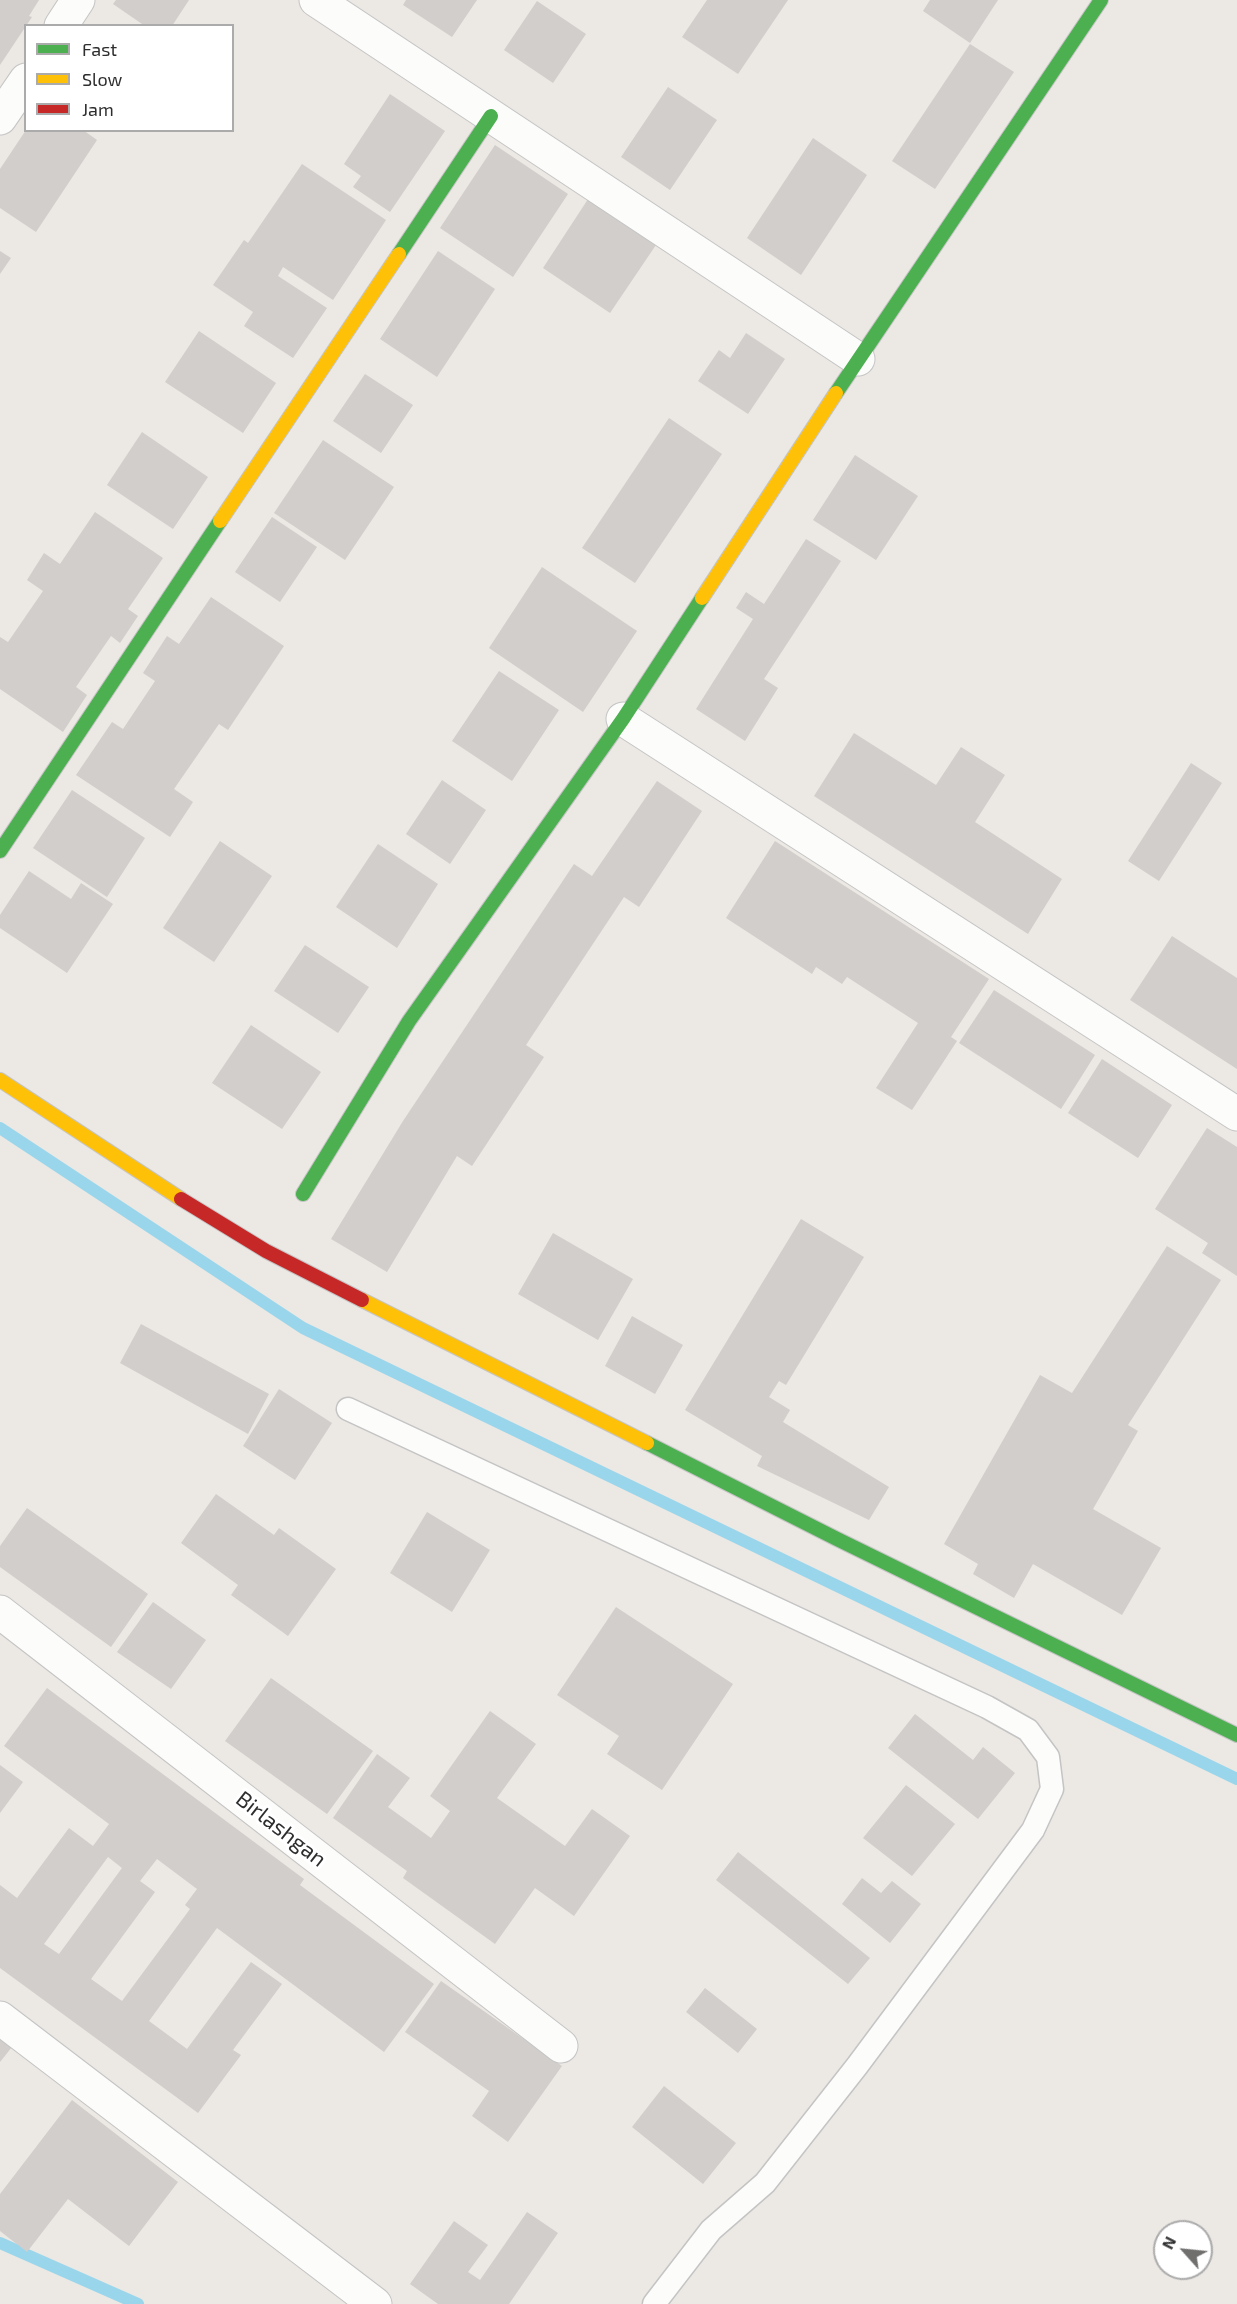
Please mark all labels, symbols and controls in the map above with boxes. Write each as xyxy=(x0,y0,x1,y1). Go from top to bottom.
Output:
legend xyxy=(24,24,234,132)
text: Fast xyxy=(82,38,117,60)
text: Slow xyxy=(82,68,122,90)
text: Jam xyxy=(82,98,114,120)
street label: Birlashgan xyxy=(231,1786,331,1872)
north arrow xyxy=(1153,2220,1213,2280)
text: N xyxy=(1157,2233,1179,2252)

